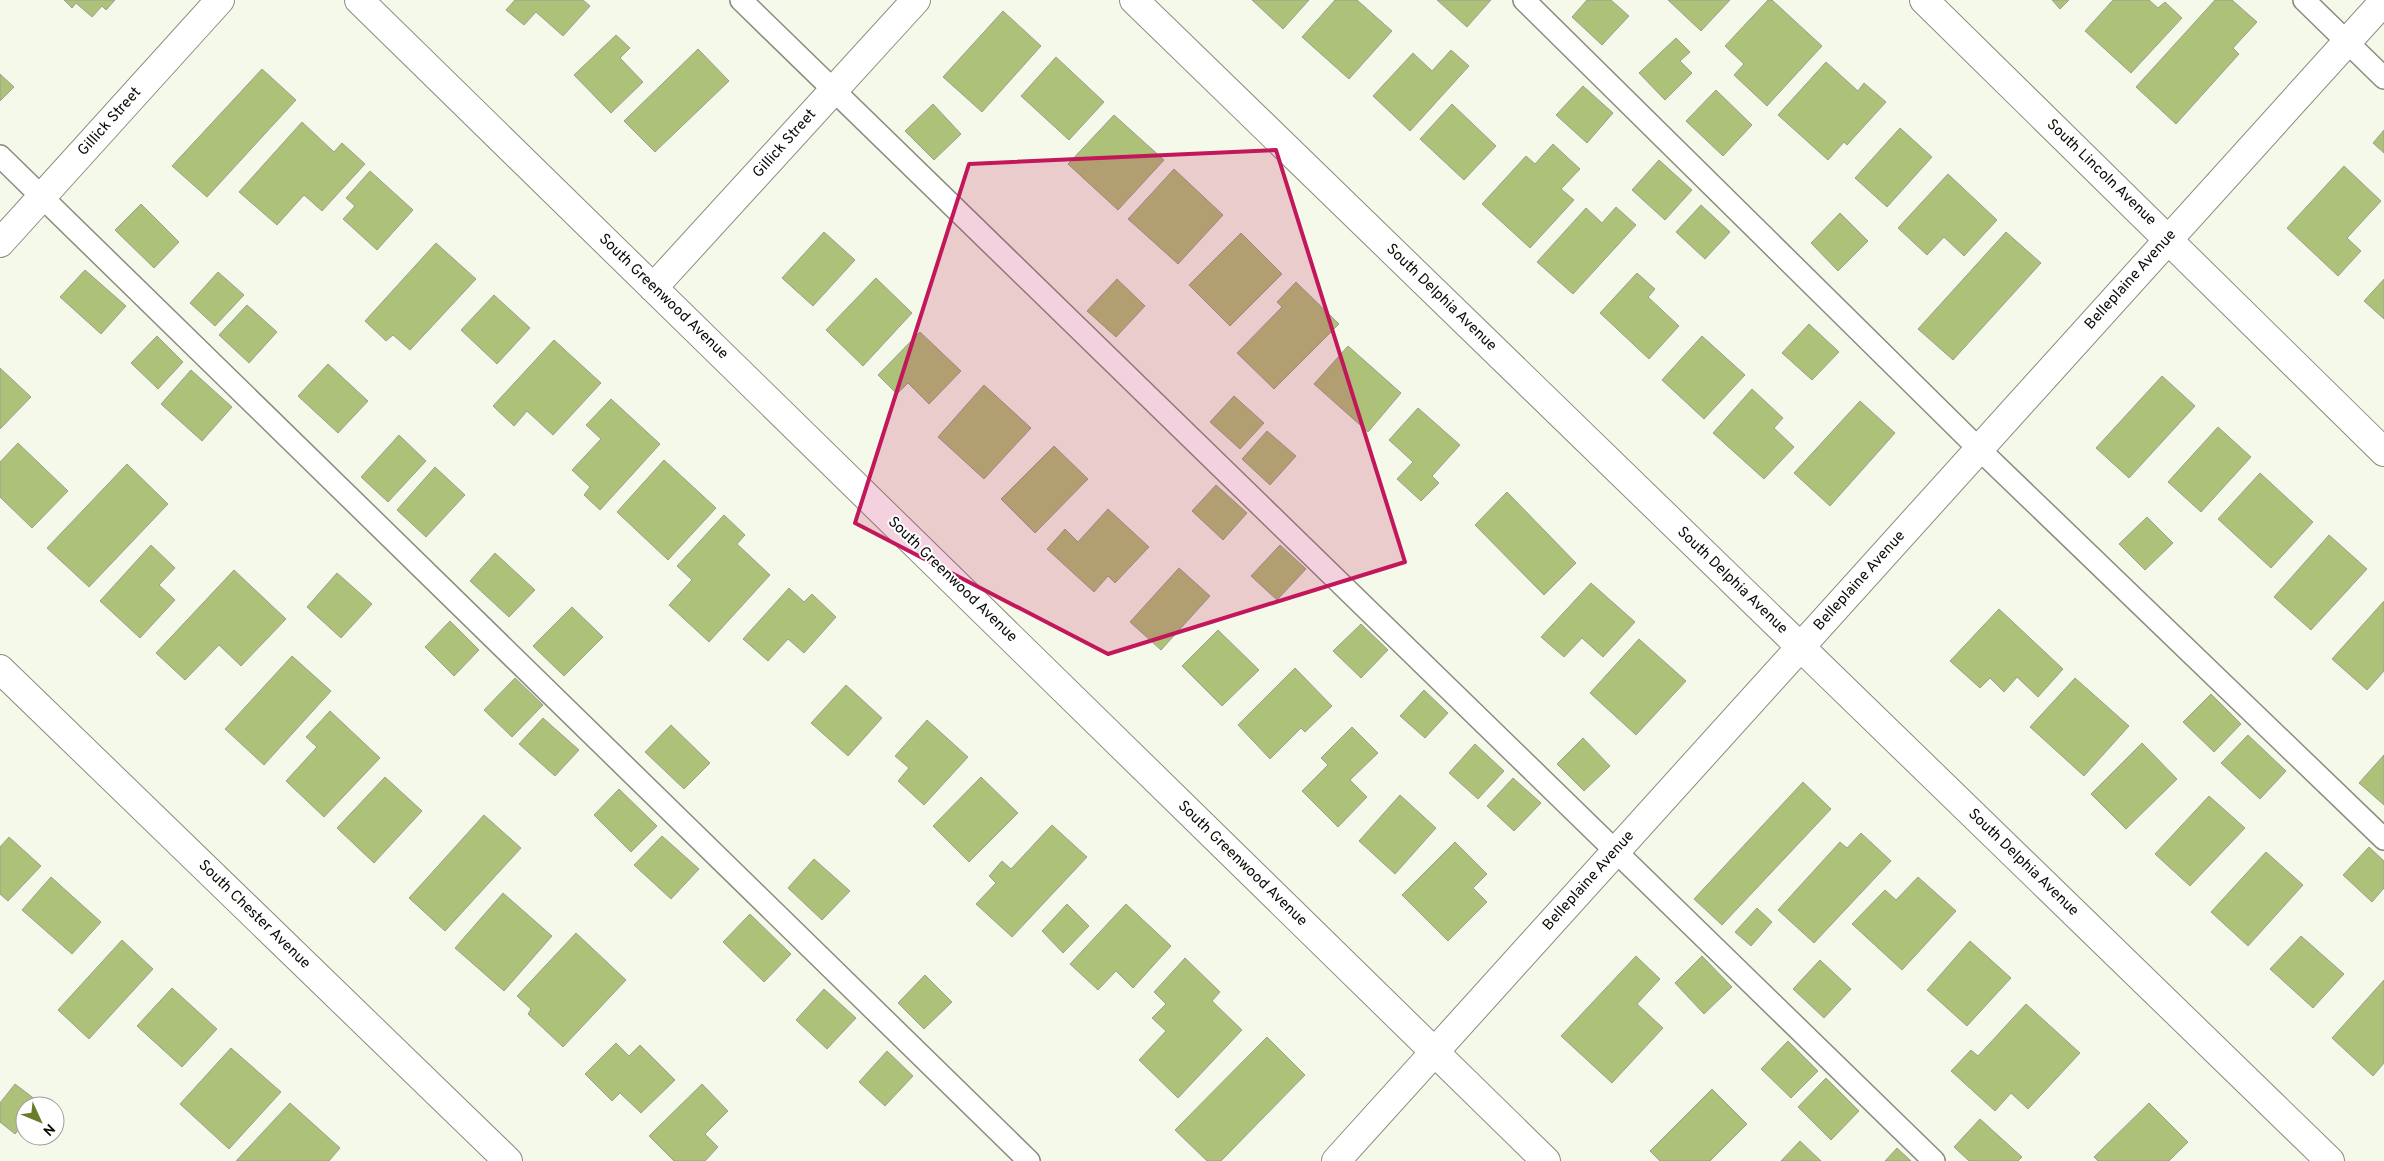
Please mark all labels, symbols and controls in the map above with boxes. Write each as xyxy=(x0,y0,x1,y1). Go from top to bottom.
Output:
street label: Gillick Street xyxy=(74,84,146,160)
street label: Gillick Street xyxy=(749,106,821,182)
street label: South Lincoln Avenue xyxy=(2042,116,2160,230)
street label: Belleplaine Avenue xyxy=(2081,226,2181,334)
street label: South Greenwood Avenue xyxy=(594,230,732,364)
street label: South Delphia Avenue xyxy=(1382,240,1500,356)
street label: South Greenwood Avenue xyxy=(883,513,1021,647)
street label: South Delphia Avenue xyxy=(1673,523,1791,639)
street label: Belleplaine Avenue xyxy=(1810,527,1910,635)
street label: South Greenwood Avenue xyxy=(1173,797,1311,931)
street label: South Delphia Avenue xyxy=(1964,805,2082,921)
street label: Belleplaine Avenue xyxy=(1539,827,1639,935)
street label: South Chester Avenue xyxy=(194,857,314,973)
north arrow xyxy=(15,1096,65,1146)
text: N xyxy=(39,1119,58,1139)

